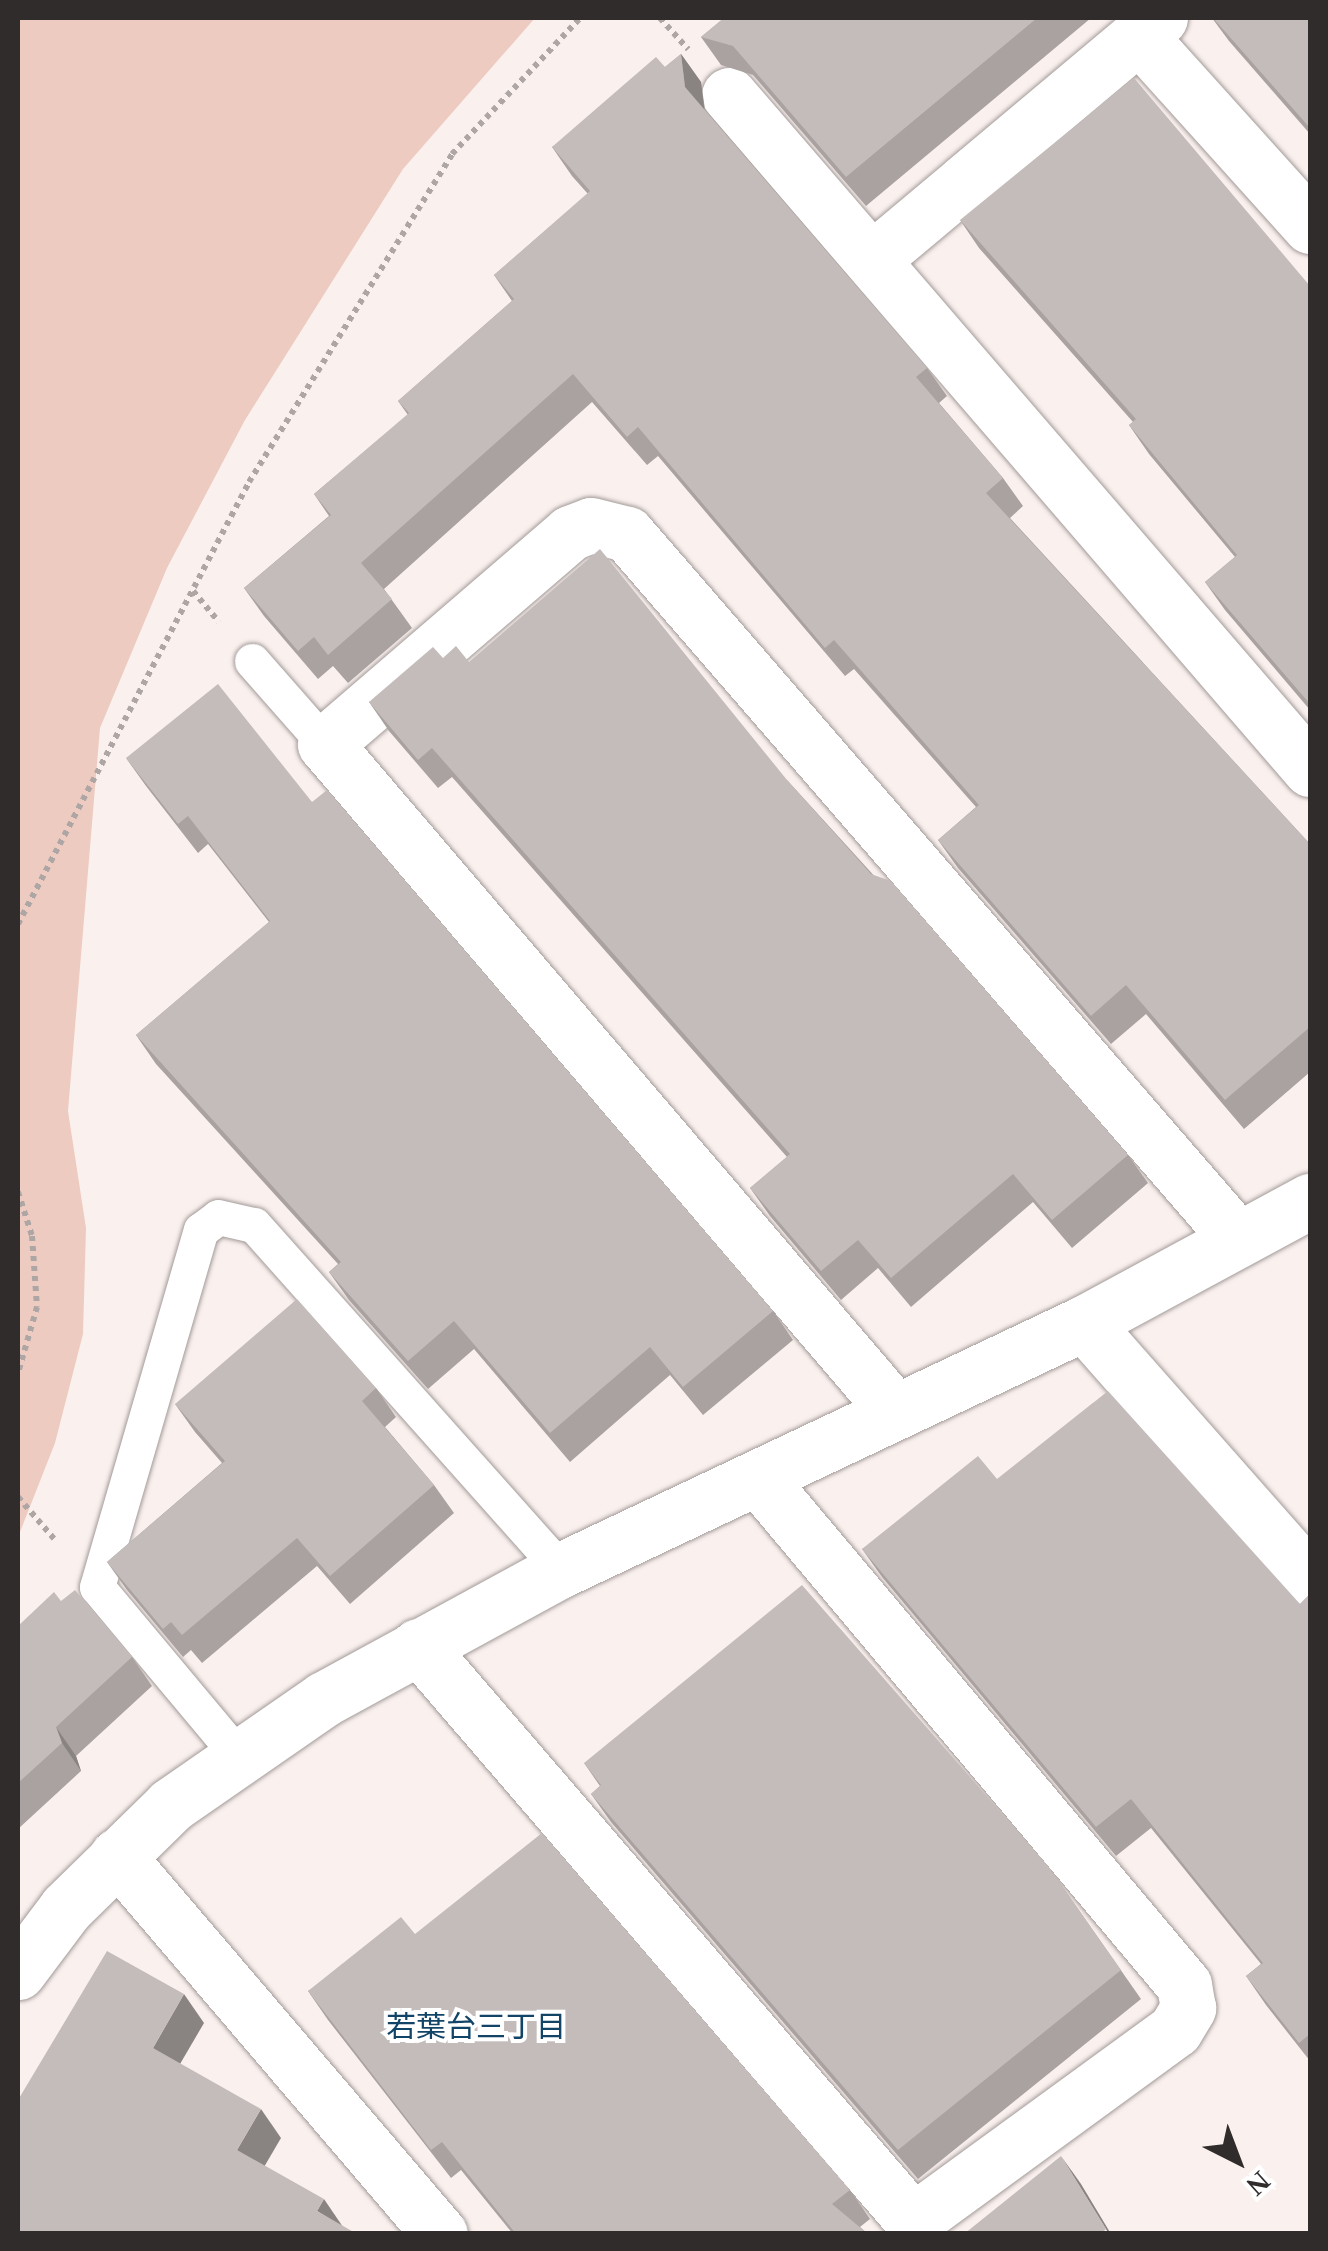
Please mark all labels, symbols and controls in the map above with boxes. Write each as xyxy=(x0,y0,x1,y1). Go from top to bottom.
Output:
district label: 若葉台三丁目 xyxy=(386,2009,566,2045)
north arrow xyxy=(1188,2111,1288,2211)
text: N xyxy=(1241,2165,1276,2202)

